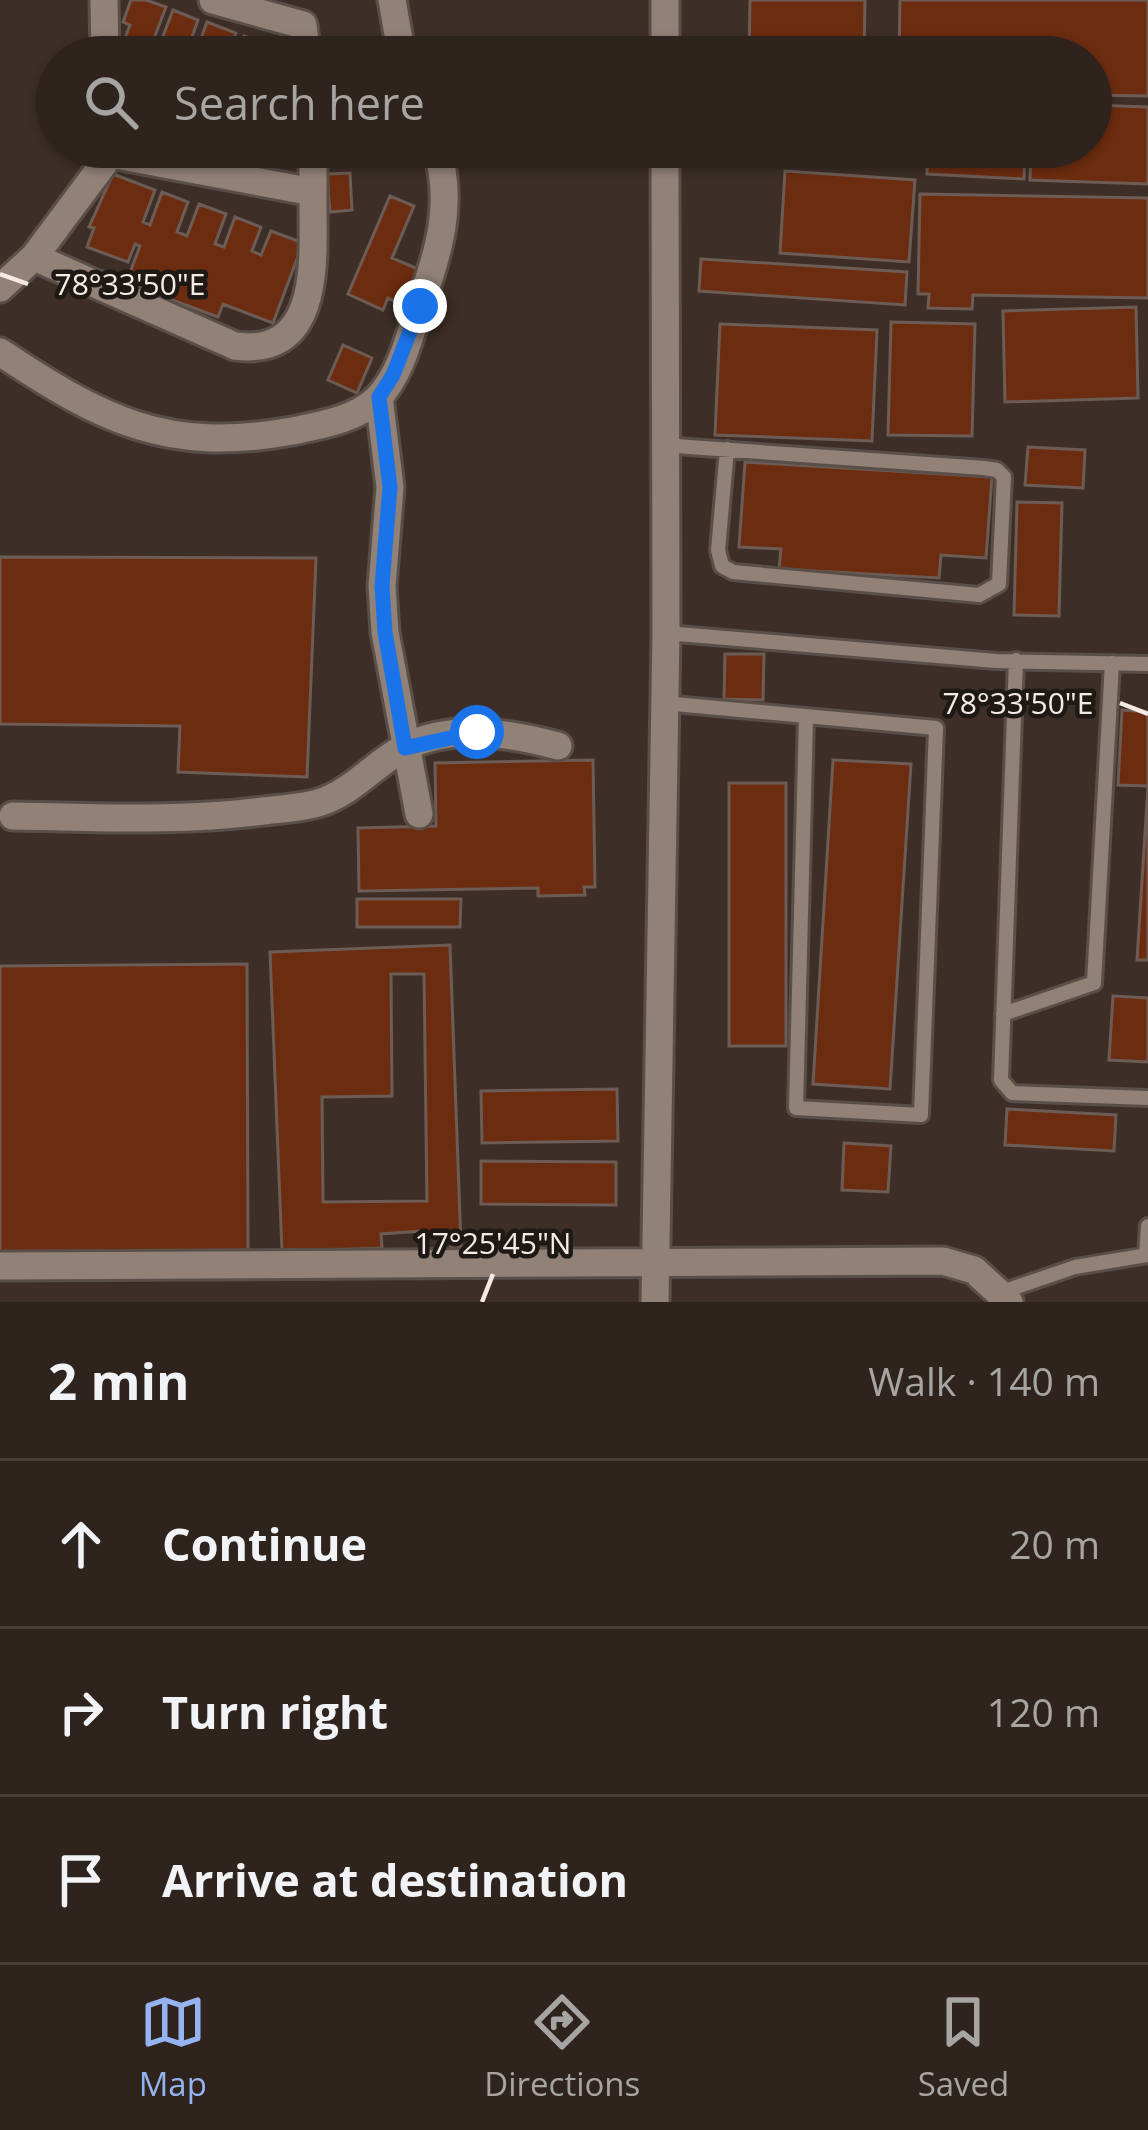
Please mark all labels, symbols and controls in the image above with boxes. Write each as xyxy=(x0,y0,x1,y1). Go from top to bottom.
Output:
search box xyxy=(36,36,1112,168)
icon: search xyxy=(78,69,144,135)
text: Search here xyxy=(174,72,425,133)
text: 78°33'50"E xyxy=(55,263,205,304)
route end xyxy=(393,279,447,333)
text: 78°33'50"E xyxy=(943,682,1093,723)
route start xyxy=(450,705,504,759)
text: 17°25'45"N xyxy=(415,1222,571,1263)
text: 2 min xyxy=(48,1345,190,1415)
text: Walk · 140 m xyxy=(868,1354,1100,1407)
icon: ahead xyxy=(48,1511,114,1577)
text: Continue xyxy=(162,1513,367,1574)
text: 20 m xyxy=(1009,1517,1100,1570)
icon: right xyxy=(48,1679,114,1745)
text: Turn right xyxy=(162,1681,388,1742)
text: 120 m xyxy=(987,1685,1100,1738)
icon: arrive xyxy=(48,1847,114,1913)
text: Arrive at destination xyxy=(162,1849,628,1910)
tab: Map xyxy=(139,1989,207,2106)
tab: Directions xyxy=(484,1989,640,2106)
tab: Saved xyxy=(918,1989,1009,2106)

